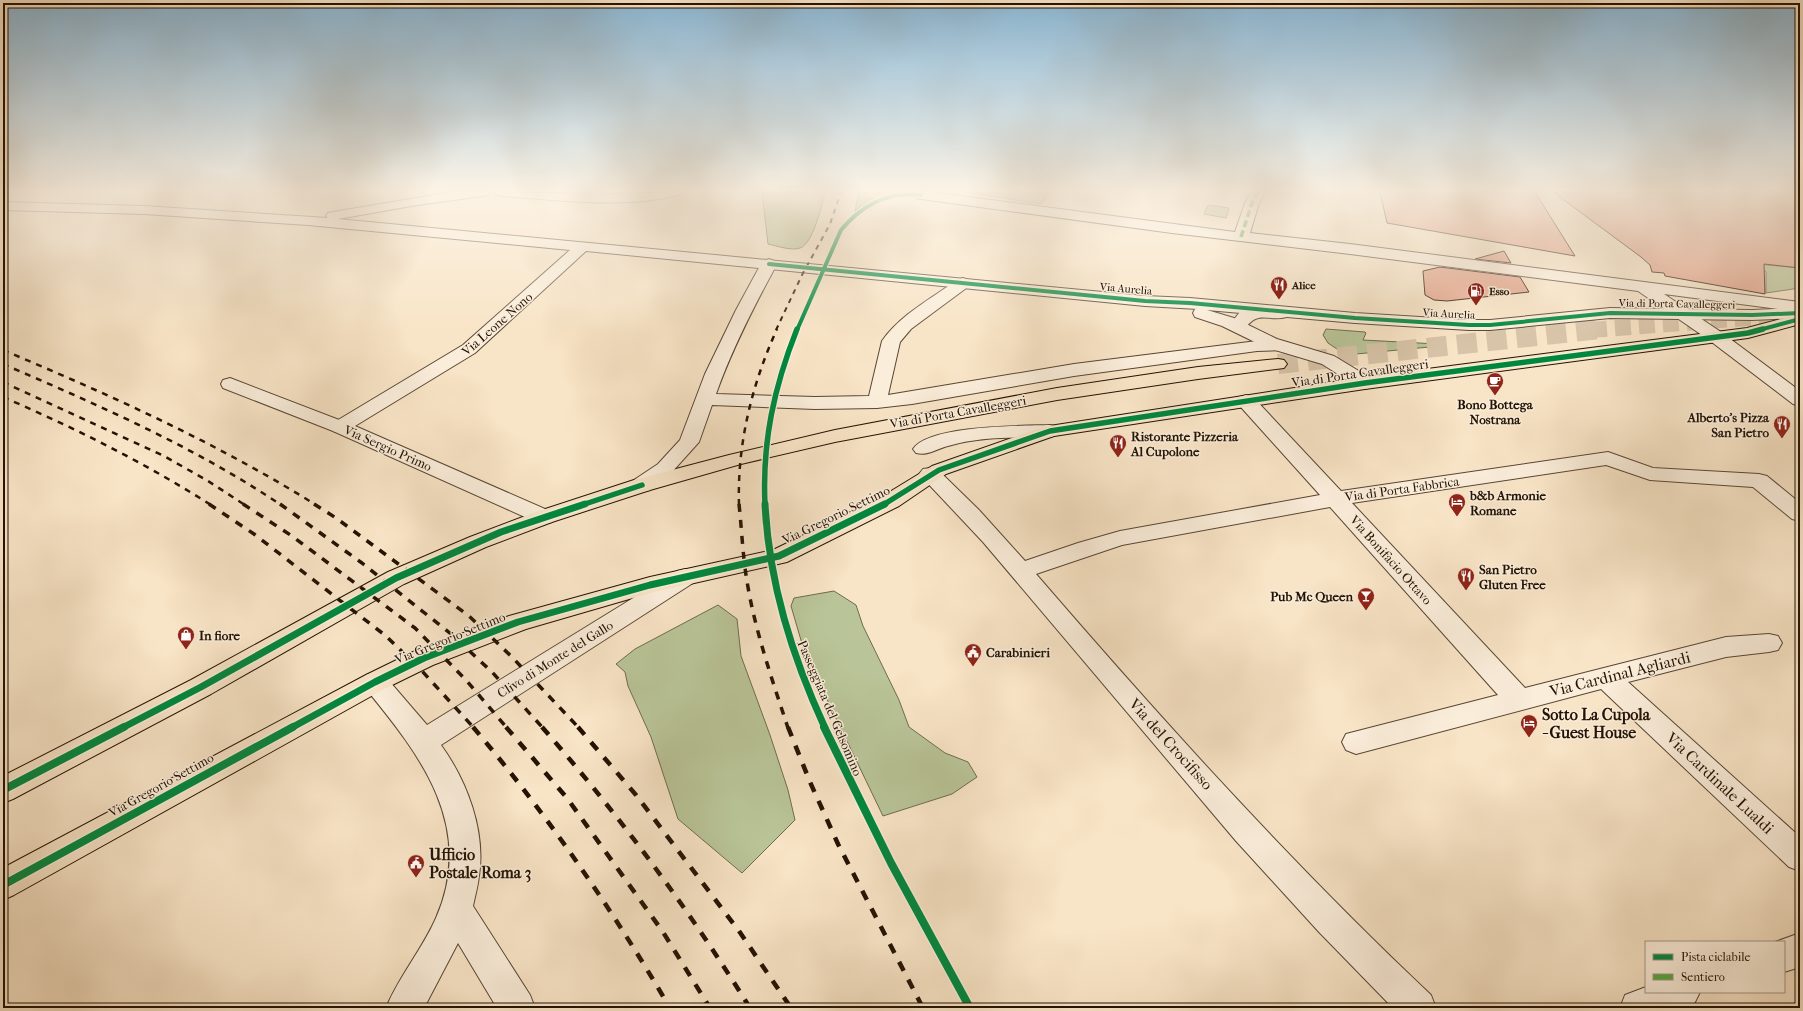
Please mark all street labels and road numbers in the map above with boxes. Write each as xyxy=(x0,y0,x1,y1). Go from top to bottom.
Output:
street label: Via Aurelia xyxy=(1098,280,1154,298)
street label: Via Leone Nono xyxy=(458,289,536,359)
street label: Via di Porta Cavalleggeri xyxy=(1618,296,1736,312)
street label: Via Aurelia xyxy=(1421,306,1476,322)
street label: Via di Porta Cavalleggeri xyxy=(1290,356,1430,390)
street label: Via di Porta Cavalleggeri xyxy=(888,393,1027,432)
street label: Via Sergio Primo xyxy=(341,422,435,474)
street label: Via di Porta Fabbrica xyxy=(1343,473,1461,505)
street label: Via Gregorio Settimo xyxy=(779,482,893,548)
street label: Via Bonifacio Ottavo xyxy=(1346,512,1435,608)
street label: Via Gregorio Settimo xyxy=(392,609,508,667)
street label: Clivo di Monte del Gallo xyxy=(494,617,616,701)
street label: Passeggiata del Gelsomino xyxy=(795,638,866,779)
street label: Via Cardinal Agliardi xyxy=(1547,647,1693,701)
street label: Via del Crocifisso xyxy=(1124,694,1217,794)
street label: Via Cardinale Lualdi xyxy=(1661,728,1778,838)
street label: Via Gregorio Settimo xyxy=(105,750,217,821)

